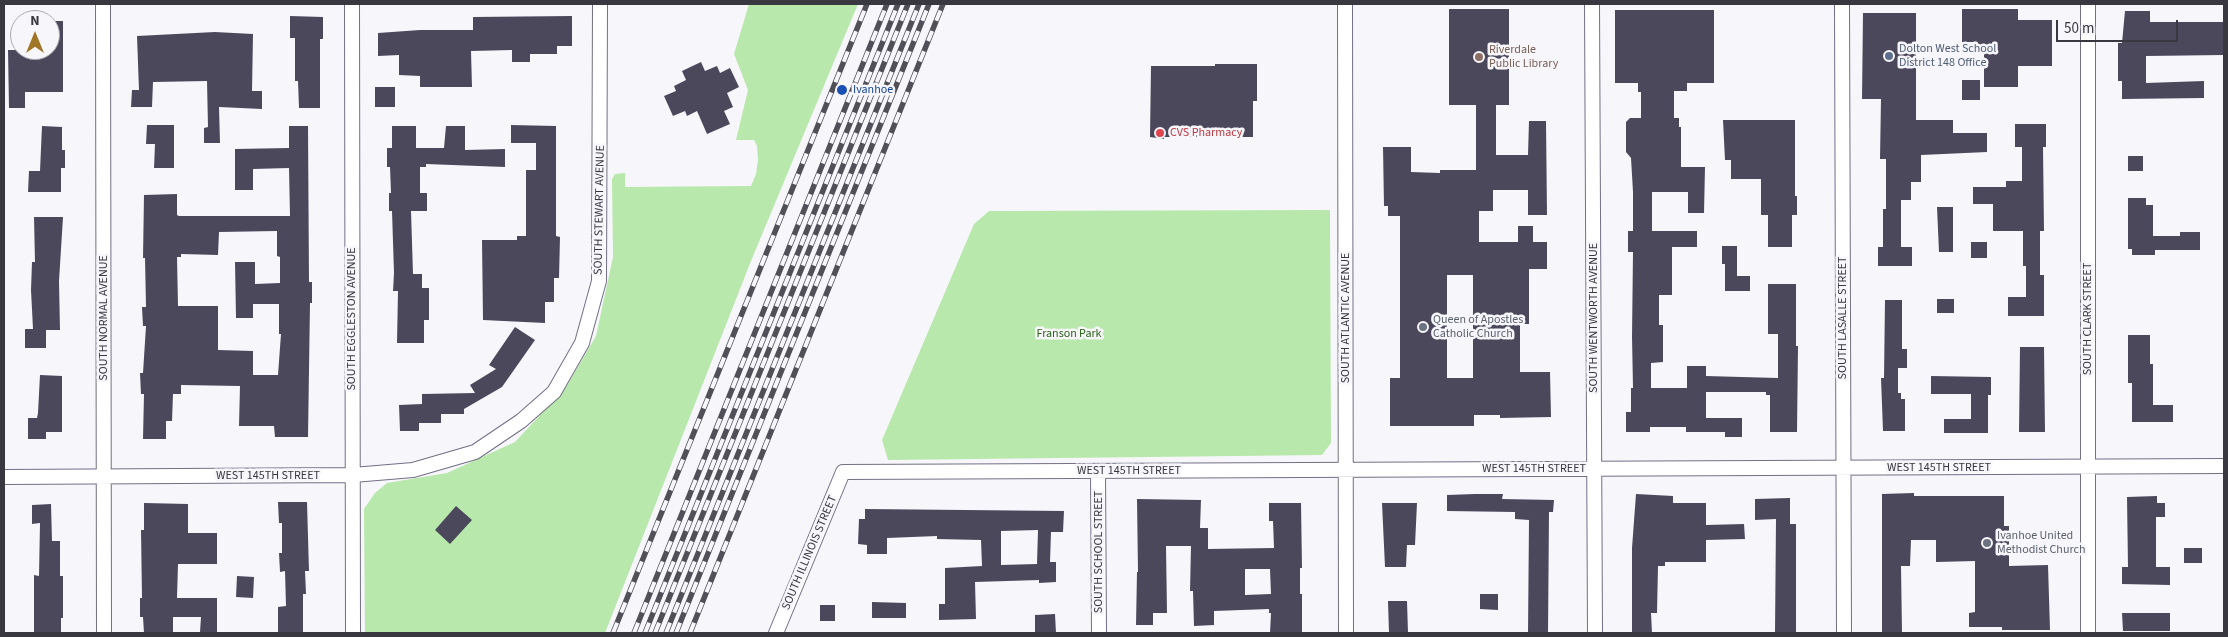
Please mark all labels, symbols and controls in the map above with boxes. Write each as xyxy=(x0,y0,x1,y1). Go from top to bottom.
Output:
north arrow xyxy=(10,10,60,60)
scale bar xyxy=(2058,10,2180,42)
text: N xyxy=(30,11,40,31)
text: 50 m xyxy=(2064,18,2094,39)
place label: Dolton West School District 148 Office xyxy=(1899,42,1996,70)
place label: Riverdale Public Library xyxy=(1489,43,1558,71)
marker: Dolton West School District 148 Office xyxy=(1883,50,1895,62)
marker: Riverdale Public Library xyxy=(1473,51,1485,63)
marker: Ivanhoe xyxy=(835,83,849,97)
place label: Ivanhoe xyxy=(853,83,893,97)
place label: CVS Pharmacy xyxy=(1170,126,1242,140)
marker: CVS Pharmacy xyxy=(1154,127,1166,139)
street label: SOUTH STEWART AVENUE xyxy=(592,145,608,275)
street label: SOUTH WENTWORTH AVENUE xyxy=(1587,243,1601,393)
street label: SOUTH EGGLESTON AVENUE xyxy=(345,247,359,391)
street label: SOUTH ATLANTIC AVENUE xyxy=(1339,253,1353,383)
street label: SOUTH NORMAL AVENUE xyxy=(97,255,111,381)
street label: SOUTH LASALLE STREET xyxy=(1836,257,1850,379)
street label: SOUTH CLARK STREET xyxy=(2081,263,2095,375)
place label: Queen of Apostles Catholic Church xyxy=(1433,313,1523,341)
marker: Queen of Apostles Catholic Church xyxy=(1417,321,1429,333)
park label: Franson Park xyxy=(1036,327,1102,341)
street label: WEST 145TH STREET xyxy=(1887,461,1991,475)
street label: WEST 145TH STREET xyxy=(1482,462,1586,476)
street label: WEST 145TH STREET xyxy=(1077,464,1181,478)
street label: WEST 145TH STREET xyxy=(216,469,320,483)
street label: SOUTH SCHOOL STREET xyxy=(1092,491,1106,613)
street label: SOUTH ILLINOIS STREET xyxy=(779,494,841,612)
place label: Ivanhoe United Methodist Church xyxy=(1997,529,2085,557)
marker: Ivanhoe United Methodist Church xyxy=(1981,537,1993,549)

